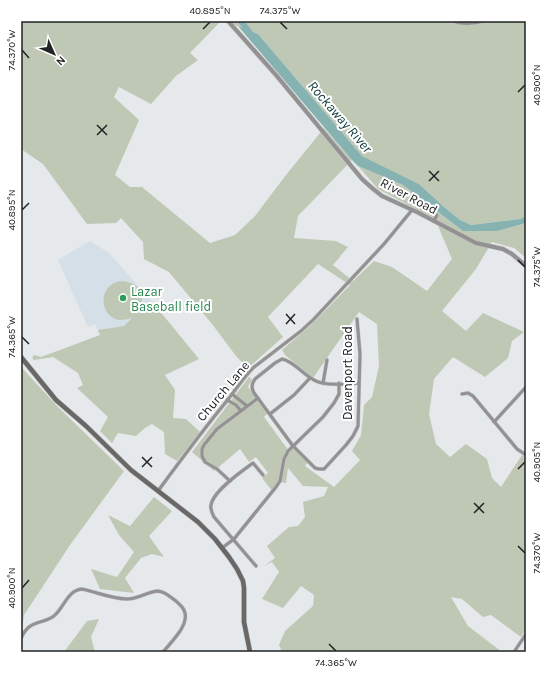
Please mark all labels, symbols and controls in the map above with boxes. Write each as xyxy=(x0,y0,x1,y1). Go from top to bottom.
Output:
text: 40.895°N xyxy=(189,5,231,17)
text: 74.375°W xyxy=(260,5,300,17)
text: 74.370°W xyxy=(6,29,18,70)
north arrow xyxy=(34,34,74,74)
text: N xyxy=(53,53,68,68)
text: 40.900°N xyxy=(531,64,543,106)
water label: Rockaway River xyxy=(304,78,377,157)
street label: River Road xyxy=(378,175,440,217)
text: 40.895°N xyxy=(6,189,18,231)
text: 74.375°W xyxy=(531,247,543,287)
place label: Lazar Baseball field xyxy=(131,284,211,314)
marker: Lazar Baseball field xyxy=(118,293,128,303)
text: 74.365°W xyxy=(6,316,18,358)
street label: Davenport Road xyxy=(340,326,355,420)
street label: Church Lane xyxy=(194,358,253,424)
text: 40.905°N xyxy=(531,442,543,482)
text: 74.370°W xyxy=(531,532,543,573)
text: 40.900°N xyxy=(6,567,18,609)
text: 74.365°W xyxy=(315,657,357,669)

